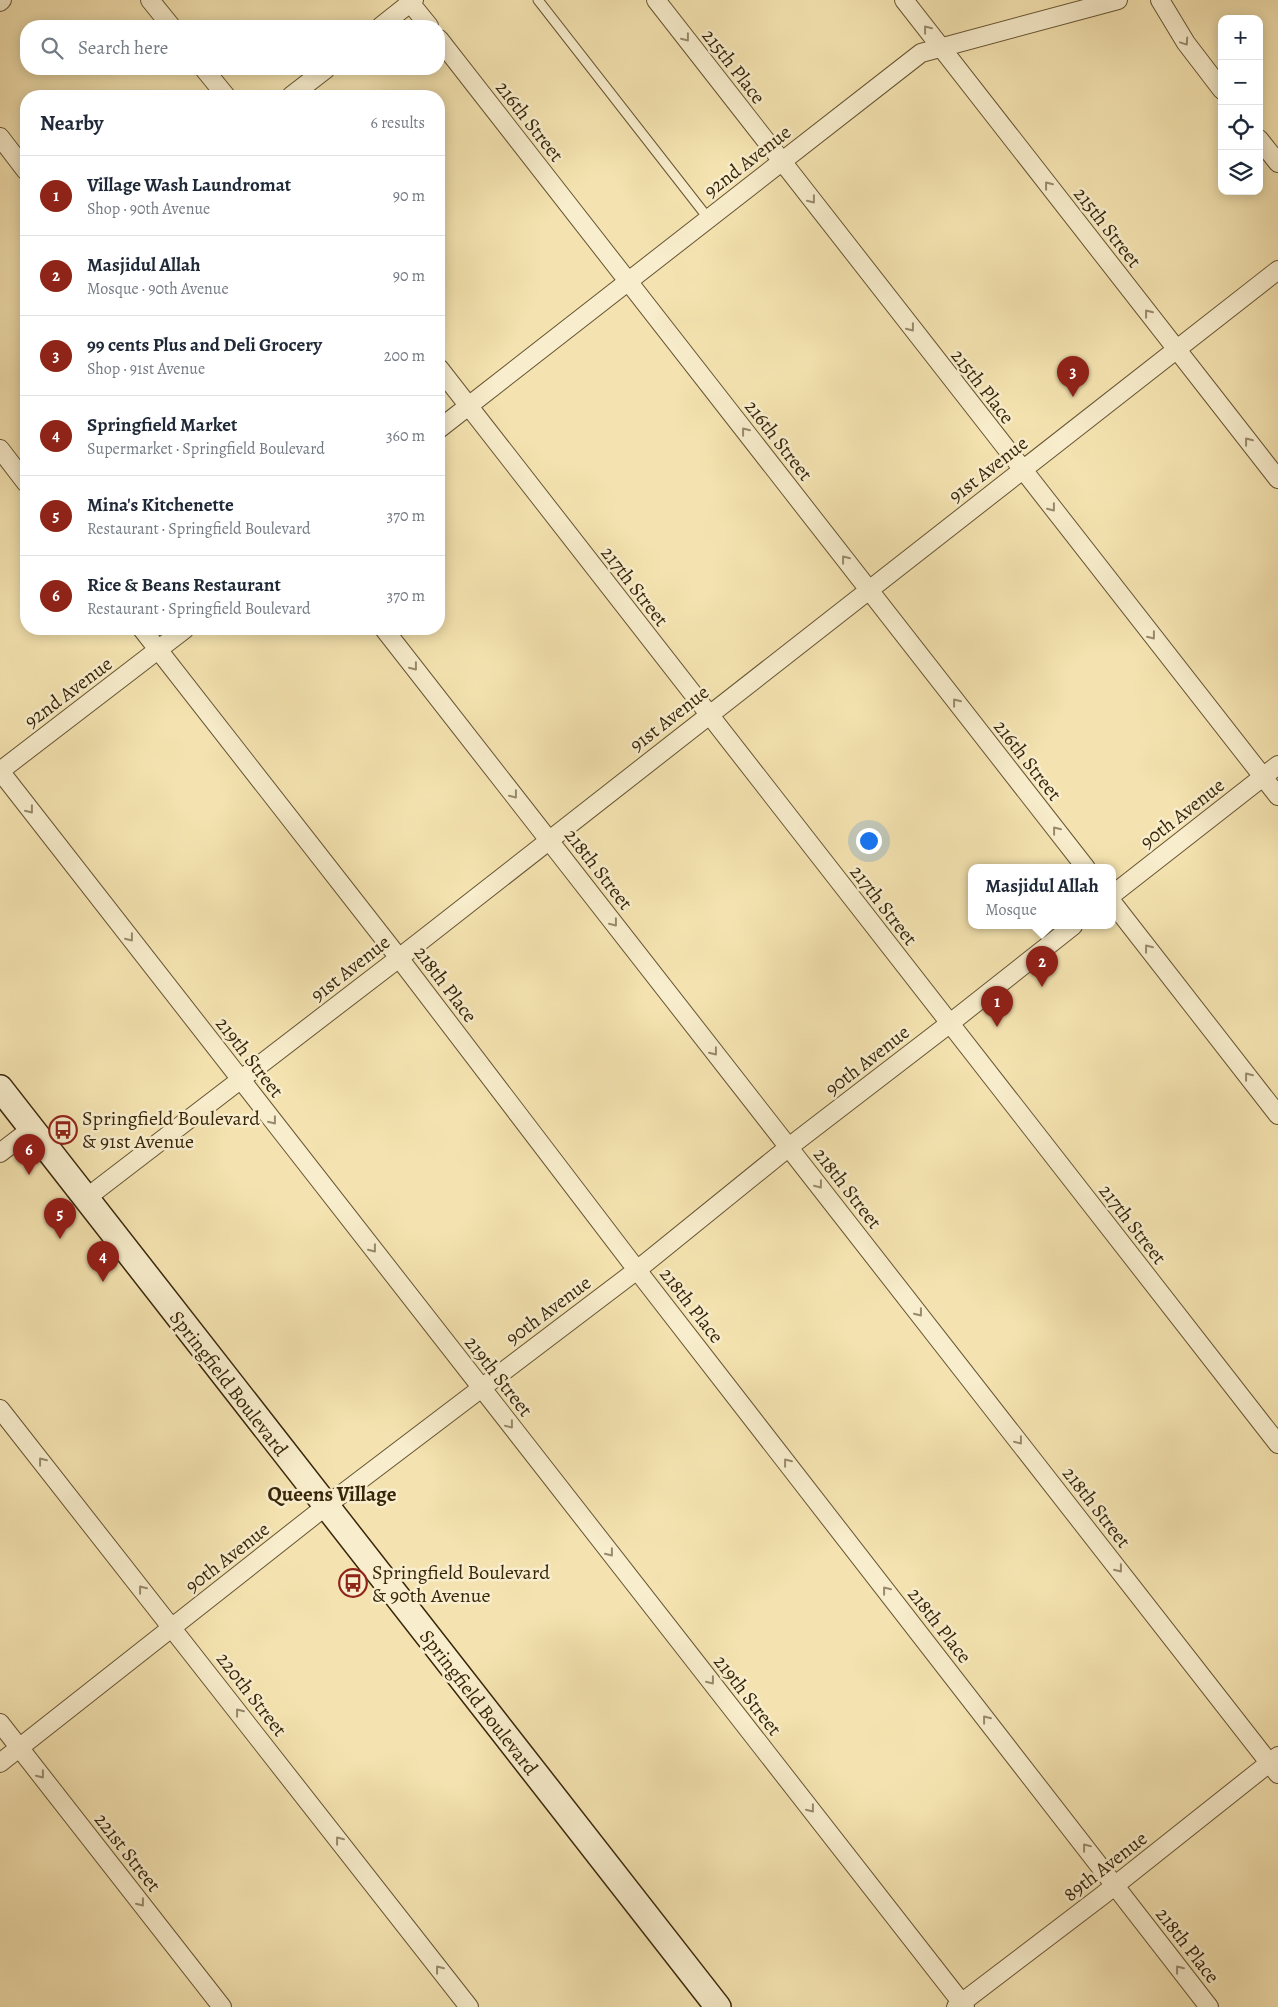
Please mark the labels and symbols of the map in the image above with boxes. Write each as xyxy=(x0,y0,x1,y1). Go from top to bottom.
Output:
street label: 215th Place xyxy=(696,23,772,110)
one-way arrow xyxy=(924,26,932,35)
one-way arrow xyxy=(680,33,689,42)
one-way arrow xyxy=(1179,36,1189,45)
street label: 216th Street xyxy=(489,75,570,168)
street label: 92nd Avenue xyxy=(698,119,797,204)
one-way arrow xyxy=(1045,181,1054,190)
street label: 215th Street xyxy=(1068,181,1148,274)
one-way arrow xyxy=(806,194,814,203)
one-way arrow xyxy=(1145,309,1154,319)
one-way arrow xyxy=(906,322,914,331)
street label: 215th Place xyxy=(945,343,1021,430)
pin: 3 xyxy=(1057,356,1089,397)
street label: 216th Street xyxy=(738,394,819,487)
one-way arrow xyxy=(743,428,751,437)
street label: 91st Avenue xyxy=(943,430,1034,509)
one-way arrow xyxy=(1245,437,1254,447)
one-way arrow xyxy=(1046,503,1055,512)
street label: 217th Street xyxy=(595,540,675,632)
one-way arrow xyxy=(842,556,851,565)
one-way arrow xyxy=(1147,630,1155,639)
street label: 92nd Avenue xyxy=(19,650,118,734)
one-way arrow xyxy=(409,661,417,670)
street label: 91st Avenue xyxy=(624,679,715,758)
one-way arrow xyxy=(952,698,961,707)
street label: 216th Street xyxy=(987,714,1068,807)
street label: 90th Avenue xyxy=(1134,772,1230,855)
one-way arrow xyxy=(509,789,517,798)
one-way arrow xyxy=(24,804,33,814)
street label: 218th Street xyxy=(558,823,639,916)
one-way arrow xyxy=(1053,827,1061,836)
your location xyxy=(856,828,882,854)
street label: 217th Street xyxy=(844,859,924,951)
one-way arrow xyxy=(609,918,618,927)
street label: 91st Avenue xyxy=(305,929,396,1008)
one-way arrow xyxy=(124,932,133,942)
street label: 218th Place xyxy=(408,940,483,1028)
one-way arrow xyxy=(1145,945,1153,954)
pin: 2 xyxy=(1026,946,1058,987)
pin: 1 xyxy=(981,986,1013,1027)
street label: 219th Street xyxy=(209,1011,290,1104)
street label: 90th Avenue xyxy=(819,1019,915,1102)
one-way arrow xyxy=(709,1046,718,1055)
one-way arrow xyxy=(1245,1072,1254,1082)
place label: Springfield Boulevard & 91st Avenue xyxy=(82,1105,260,1155)
bus stop icon: Springfield Boulevard & 91st Avenue xyxy=(48,1115,78,1145)
one-way arrow xyxy=(268,1115,276,1124)
pin: 6 xyxy=(13,1134,45,1175)
street label: 218th Street xyxy=(807,1142,888,1235)
street label: 217th Street xyxy=(1093,1178,1173,1270)
one-way arrow xyxy=(813,1179,821,1188)
pin: 5 xyxy=(44,1198,76,1239)
pin: 4 xyxy=(87,1241,119,1282)
one-way arrow xyxy=(368,1243,376,1252)
street label: 218th Place xyxy=(653,1262,730,1349)
street label: 90th Avenue xyxy=(500,1269,597,1351)
street label: Springfield Boulevard xyxy=(163,1305,294,1462)
one-way arrow xyxy=(913,1307,921,1316)
street label: 219th Street xyxy=(458,1330,539,1423)
one-way arrow xyxy=(505,1419,513,1428)
one-way arrow xyxy=(1013,1435,1021,1444)
one-way arrow xyxy=(39,1458,47,1467)
one-way arrow xyxy=(784,1458,793,1468)
street label: 218th Street xyxy=(1056,1461,1137,1554)
district label: Queens Village xyxy=(268,1480,397,1508)
street label: 90th Avenue xyxy=(179,1516,275,1599)
one-way arrow xyxy=(605,1547,613,1556)
place label: Springfield Boulevard & 90th Avenue xyxy=(372,1559,550,1609)
one-way arrow xyxy=(1113,1563,1121,1572)
bus stop icon: Springfield Boulevard & 90th Avenue xyxy=(338,1568,368,1598)
street label: 218th Place xyxy=(901,1582,978,1669)
one-way arrow xyxy=(140,1586,148,1595)
one-way arrow xyxy=(883,1587,892,1596)
street label: Springfield Boulevard xyxy=(413,1624,544,1781)
street label: 220th Street xyxy=(210,1647,293,1742)
street label: 219th Street xyxy=(707,1649,788,1742)
one-way arrow xyxy=(705,1675,713,1684)
one-way arrow xyxy=(237,1709,245,1718)
one-way arrow xyxy=(983,1715,992,1725)
one-way arrow xyxy=(35,1769,44,1779)
one-way arrow xyxy=(805,1803,813,1812)
street label: 221st Street xyxy=(88,1807,167,1898)
street label: 89th Avenue xyxy=(1058,1825,1153,1908)
one-way arrow xyxy=(337,1837,345,1846)
one-way arrow xyxy=(1083,1844,1091,1853)
one-way arrow xyxy=(135,1897,144,1907)
street label: 218th Place xyxy=(1149,1902,1226,1989)
one-way arrow xyxy=(436,1965,445,1974)
one-way arrow xyxy=(1177,1966,1185,1975)

